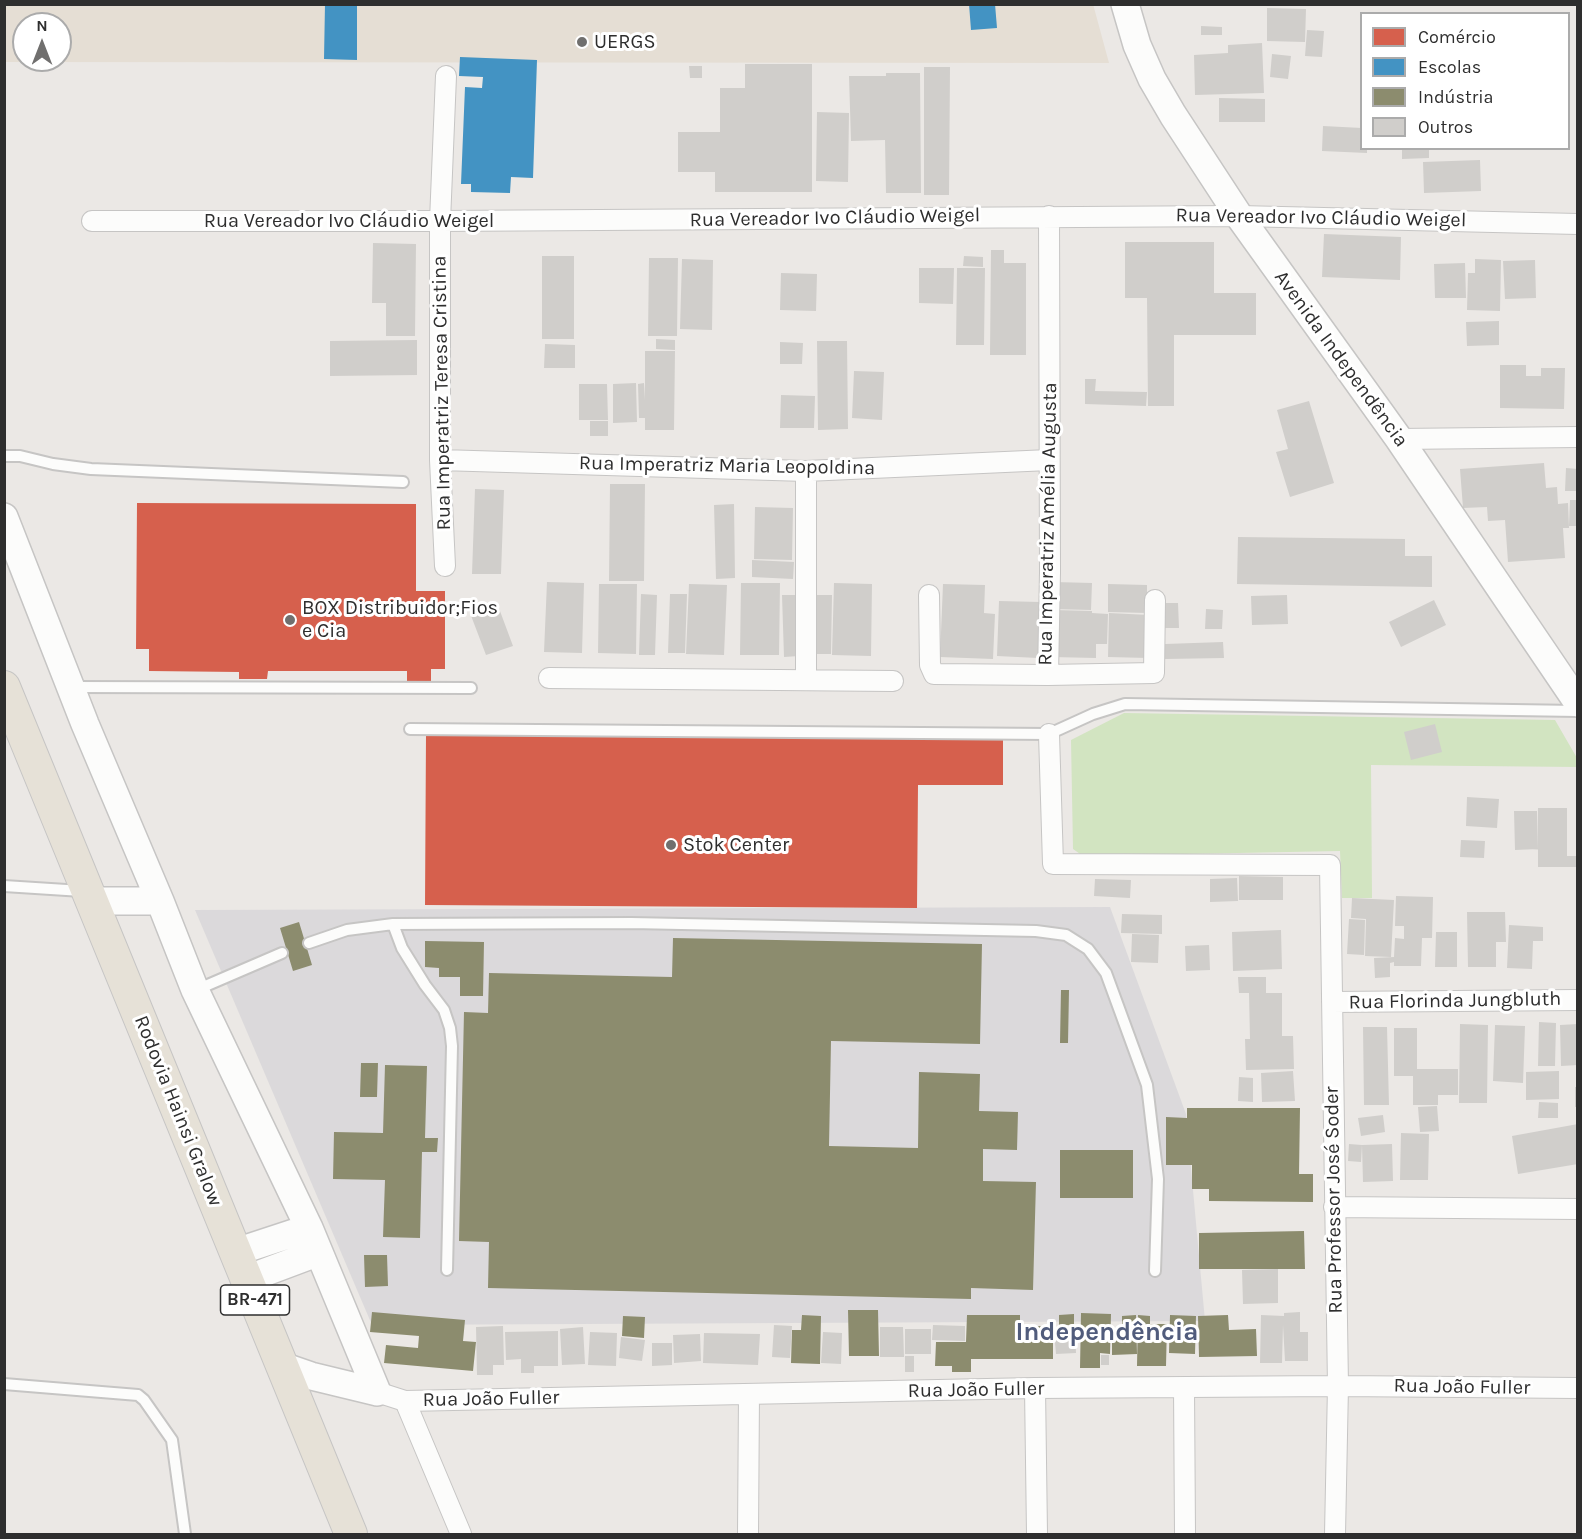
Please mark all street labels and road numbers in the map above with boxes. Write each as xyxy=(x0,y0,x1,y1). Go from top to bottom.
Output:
street label: Rua Vereador Ivo Cláudio Weigel xyxy=(689,203,981,233)
street label: Rua Vereador Ivo Cláudio Weigel xyxy=(1175,203,1467,233)
street label: Rua Vereador Ivo Cláudio Weigel xyxy=(204,209,494,233)
street label: Rua Imperatriz Teresa Cristina xyxy=(428,255,456,531)
street label: Avenida Independência xyxy=(1269,266,1413,452)
street label: Rua Imperatriz Amélia Augusta xyxy=(1034,382,1062,666)
street label: Rua Imperatriz Maria Leopoldina xyxy=(579,451,875,481)
street label: Rua Florinda Jungbluth xyxy=(1348,987,1562,1015)
street label: Rodovia Hainsi Gralow xyxy=(129,1012,227,1210)
street label: Rua Professor José Soder xyxy=(1320,1086,1348,1314)
road number: BR-471 xyxy=(220,1285,290,1315)
street label: Rua João Fuller xyxy=(1393,1374,1531,1400)
street label: Rua João Fuller xyxy=(907,1377,1045,1403)
street label: Rua João Fuller xyxy=(422,1386,560,1412)

